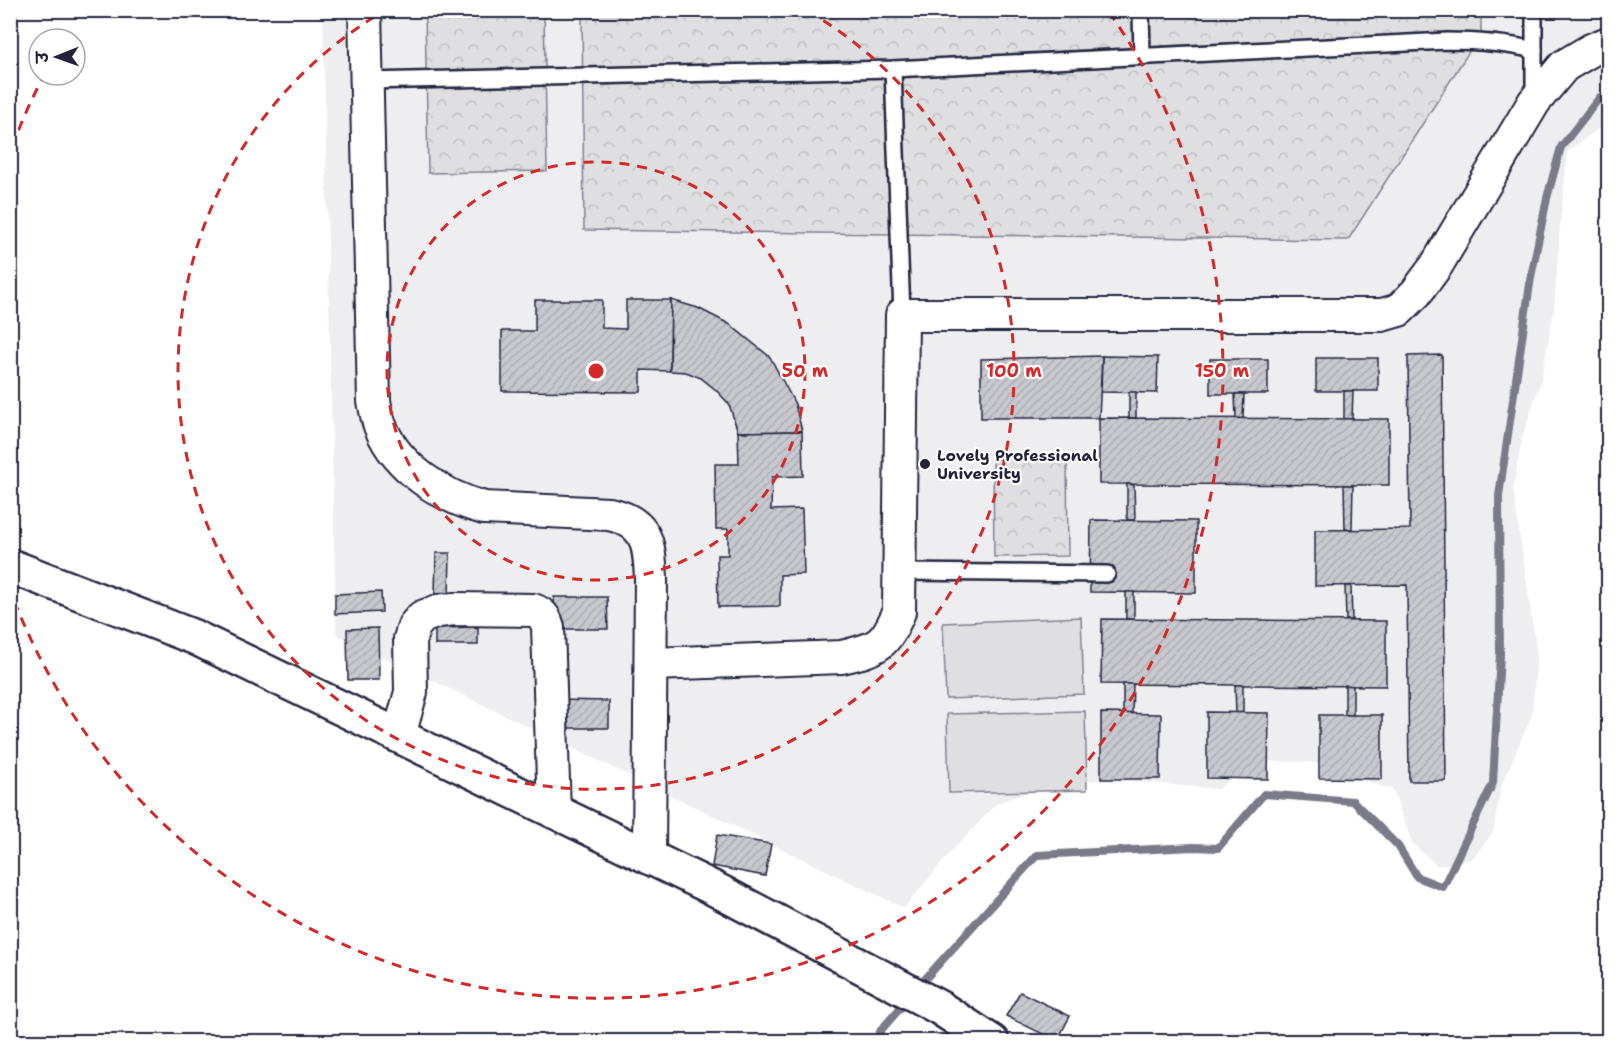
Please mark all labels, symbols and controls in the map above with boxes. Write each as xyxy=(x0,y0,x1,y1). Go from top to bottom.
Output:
north arrow xyxy=(27,27,87,87)
text: उ xyxy=(32,50,53,65)
text: 50 m xyxy=(782,359,829,383)
text: 100 m xyxy=(986,359,1042,383)
text: 150 m xyxy=(1195,359,1250,383)
centre of rings xyxy=(586,361,606,381)
place label: Lovely Professional University xyxy=(937,445,1098,484)
marker: Lovely Professional University xyxy=(918,457,932,471)

